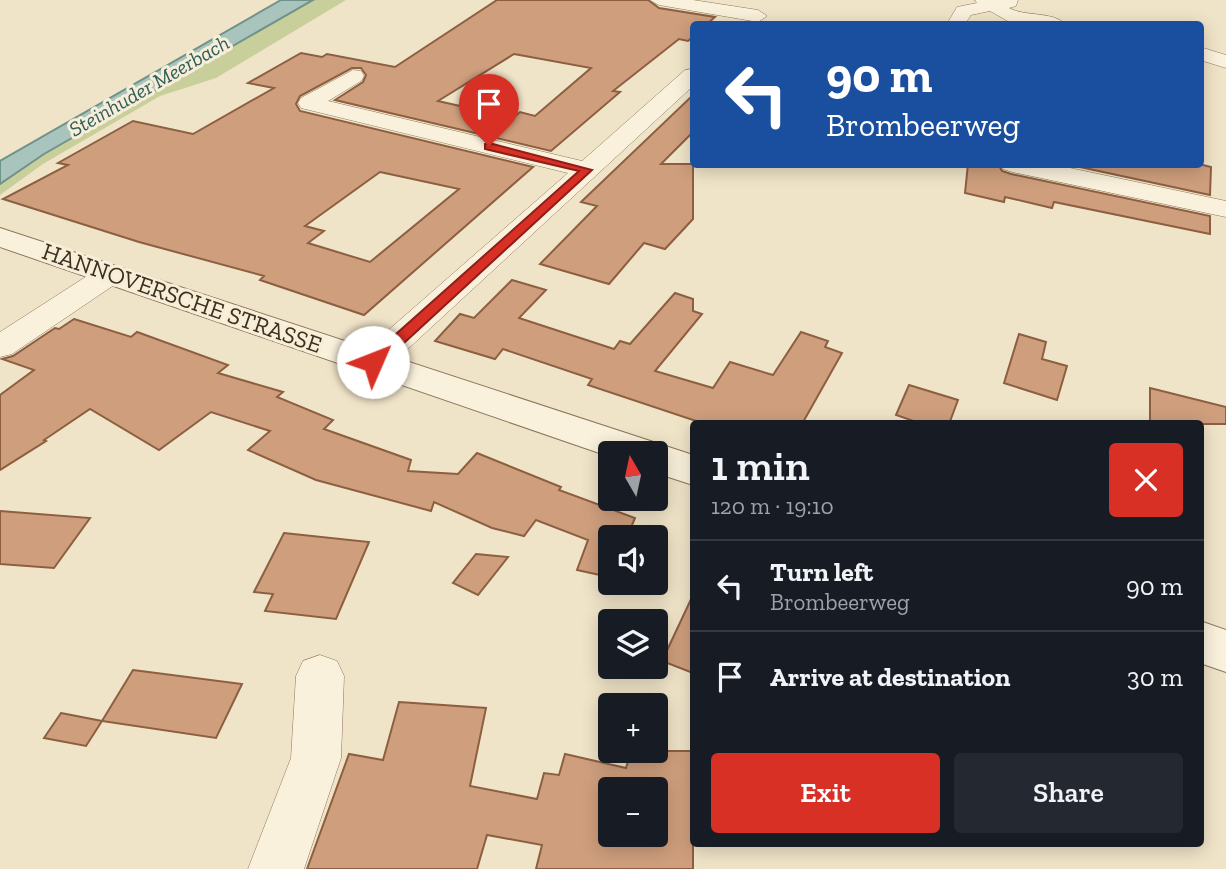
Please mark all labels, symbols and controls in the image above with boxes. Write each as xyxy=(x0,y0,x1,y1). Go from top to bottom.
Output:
water label: Steinhuder Meerbach xyxy=(64,30,233,142)
text: 90 m xyxy=(826,46,933,105)
icon: left xyxy=(711,49,802,140)
pin xyxy=(459,74,519,146)
icon: arrive xyxy=(470,85,508,123)
text: Brombeerweg xyxy=(826,106,1020,144)
street label: HANNOVERSCHE STRASSE xyxy=(39,236,326,359)
position arrow xyxy=(336,325,410,399)
text: 1 min xyxy=(711,440,810,491)
north arrow xyxy=(598,441,668,511)
map controls xyxy=(598,441,668,847)
button: close xyxy=(1109,443,1183,517)
text: 120 m · 19:10 xyxy=(711,492,834,520)
button: sound xyxy=(598,525,668,595)
text: Turn left xyxy=(770,556,873,588)
icon: left xyxy=(711,567,749,605)
text: 90 m xyxy=(1126,570,1183,602)
text: Brombeerweg xyxy=(770,588,910,616)
button: layers xyxy=(598,609,668,679)
icon: arrive xyxy=(711,658,749,696)
text: Arrive at destination xyxy=(770,661,1010,693)
text: 30 m xyxy=(1127,661,1183,693)
button: + xyxy=(598,693,668,763)
button: Exit xyxy=(711,753,940,833)
button: Share xyxy=(954,753,1183,833)
button: − xyxy=(598,777,668,847)

